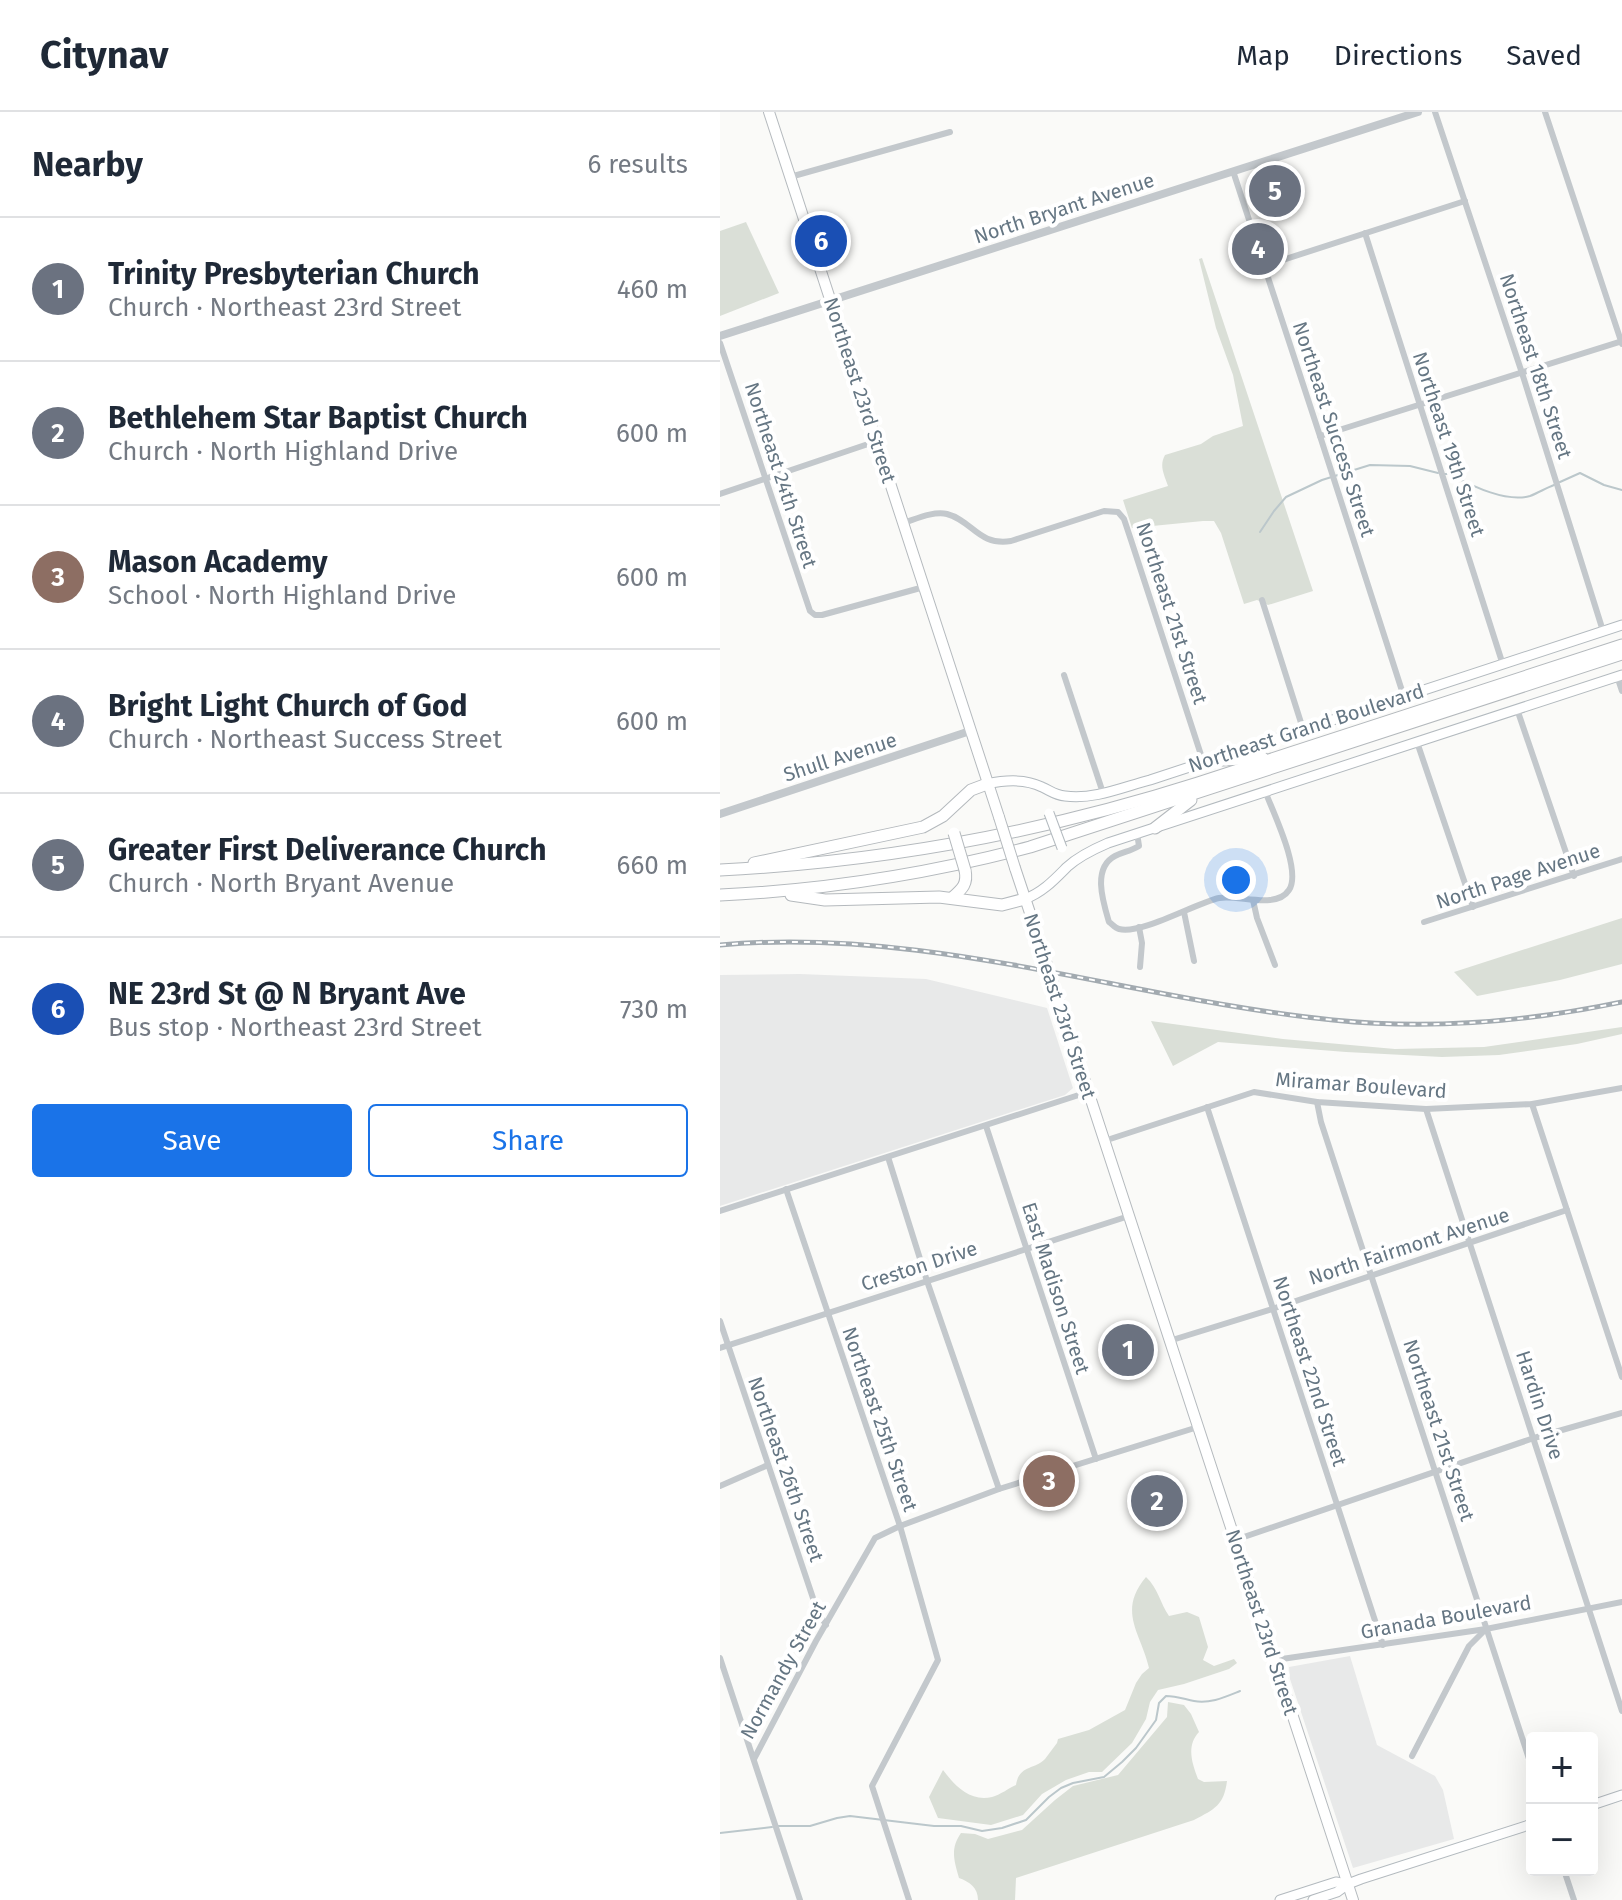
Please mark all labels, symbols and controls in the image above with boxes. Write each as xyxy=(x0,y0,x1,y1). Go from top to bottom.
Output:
text: Citynav xyxy=(40,32,168,78)
text: Map xyxy=(1236,39,1290,72)
text: Directions xyxy=(1334,39,1462,72)
text: Saved xyxy=(1506,39,1582,72)
text: Nearby xyxy=(32,144,143,185)
text: 6 results xyxy=(587,149,688,180)
pin: 5 xyxy=(1249,161,1301,221)
street label: North Bryant Avenue xyxy=(971,168,1157,248)
pin: 6 xyxy=(795,211,847,271)
pin: 4 xyxy=(1232,219,1284,279)
text: Trinity Presbyterian Church xyxy=(108,256,480,292)
street label: Northeast 18th Street xyxy=(1495,270,1578,462)
text: 1 xyxy=(52,274,64,305)
text: 460 m xyxy=(617,274,688,305)
text: Church · Northeast 23rd Street xyxy=(108,292,461,323)
street label: Northeast 23rd Street xyxy=(819,294,902,487)
street label: Northeast Success Street xyxy=(1288,318,1380,540)
street label: Northeast 19th Street xyxy=(1408,349,1490,540)
street label: Northeast 24th Street xyxy=(740,379,823,572)
text: Bethlehem Star Baptist Church xyxy=(108,400,528,436)
text: 2 xyxy=(51,418,65,449)
text: 600 m xyxy=(616,418,688,449)
text: Church · North Highland Drive xyxy=(108,436,458,467)
street label: Northeast 21st Street xyxy=(1131,519,1213,708)
text: Mason Academy xyxy=(108,544,328,580)
text: 3 xyxy=(51,562,65,593)
text: 600 m xyxy=(616,562,688,593)
text: School · North Highland Drive xyxy=(108,580,456,611)
street label: Northeast Grand Boulevard xyxy=(1185,679,1427,777)
text: Bright Light Church of God xyxy=(108,688,467,724)
text: 4 xyxy=(51,706,65,737)
text: 600 m xyxy=(616,706,688,737)
text: Church · Northeast Success Street xyxy=(108,724,502,755)
street label: Shull Avenue xyxy=(780,727,900,787)
text: Greater First Deliverance Church xyxy=(108,832,547,868)
street label: North Page Avenue xyxy=(1433,838,1603,914)
text: 5 xyxy=(51,850,65,881)
text: 660 m xyxy=(617,850,688,881)
your location xyxy=(1216,860,1256,900)
text: Church · North Bryant Avenue xyxy=(108,868,454,899)
street label: Northeast 23rd Street xyxy=(1019,910,1102,1103)
text: NE 23rd St @ N Bryant Ave xyxy=(108,976,466,1012)
text: 6 xyxy=(51,994,65,1025)
text: 730 m xyxy=(620,994,688,1025)
text: Bus stop · Northeast 23rd Street xyxy=(108,1012,482,1043)
street label: Miramar Boulevard xyxy=(1275,1067,1447,1103)
button: Save xyxy=(32,1104,352,1177)
button: Share xyxy=(368,1104,688,1177)
street label: East Madison Street xyxy=(1017,1199,1095,1378)
street label: North Fairmont Avenue xyxy=(1306,1202,1512,1290)
street label: Creston Drive xyxy=(858,1236,980,1296)
street label: Northeast 22nd Street xyxy=(1268,1273,1352,1470)
pin: 1 xyxy=(1102,1320,1154,1380)
street label: Northeast 25th Street xyxy=(837,1324,923,1515)
street label: Northeast 21st Street xyxy=(1398,1336,1480,1525)
street label: Hardin Drive xyxy=(1511,1347,1569,1463)
street label: Northeast 26th Street xyxy=(743,1373,829,1565)
pin: 3 xyxy=(1023,1451,1075,1511)
pin: 2 xyxy=(1131,1471,1183,1531)
street label: Northeast 23rd Street xyxy=(1221,1526,1304,1719)
street label: Granada Boulevard xyxy=(1359,1590,1533,1644)
street label: Normandy Street xyxy=(735,1596,831,1743)
map controls xyxy=(1526,1732,1598,1876)
button: + xyxy=(1526,1732,1598,1804)
button: − xyxy=(1526,1804,1598,1876)

